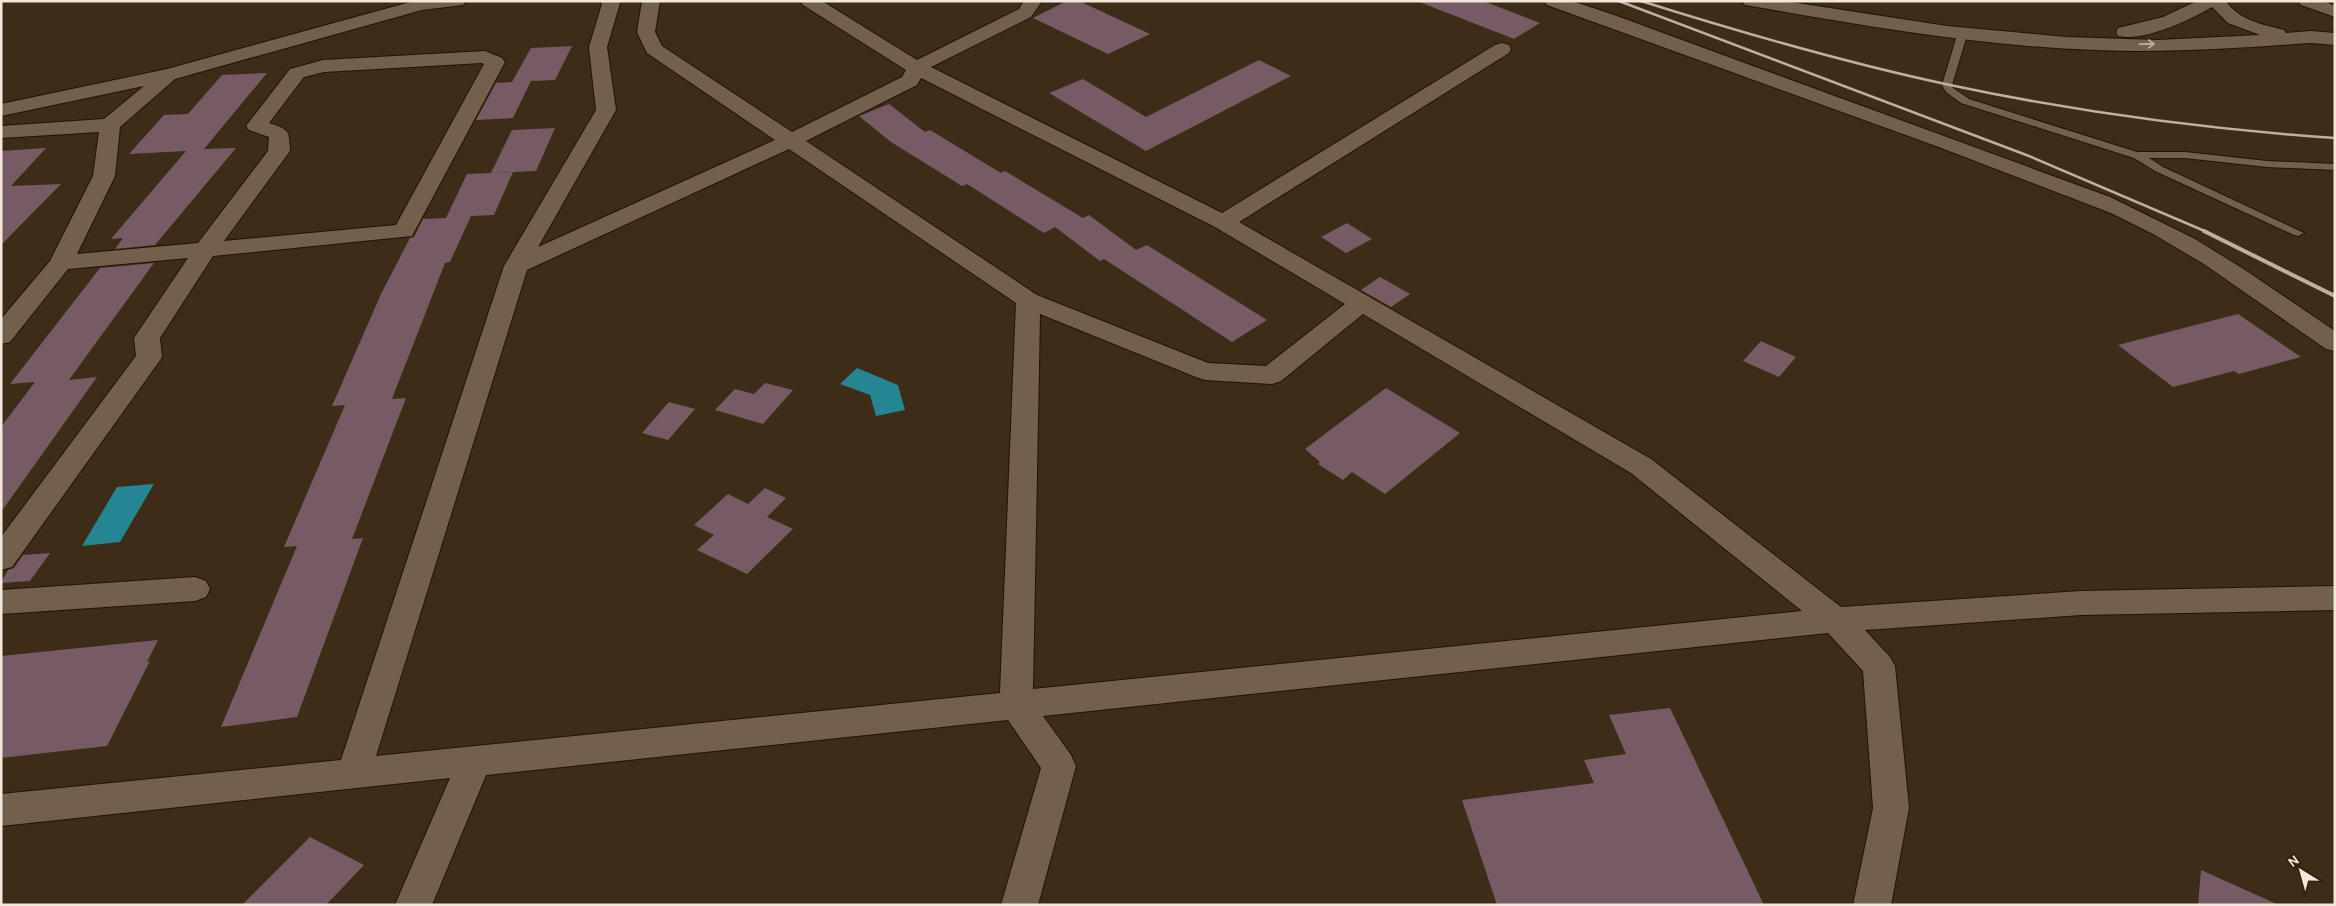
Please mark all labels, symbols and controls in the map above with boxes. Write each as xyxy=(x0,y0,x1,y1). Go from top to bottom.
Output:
one-way arrow xyxy=(2139,40,2155,49)
north arrow xyxy=(2276,846,2326,896)
text: N xyxy=(2284,851,2303,871)

